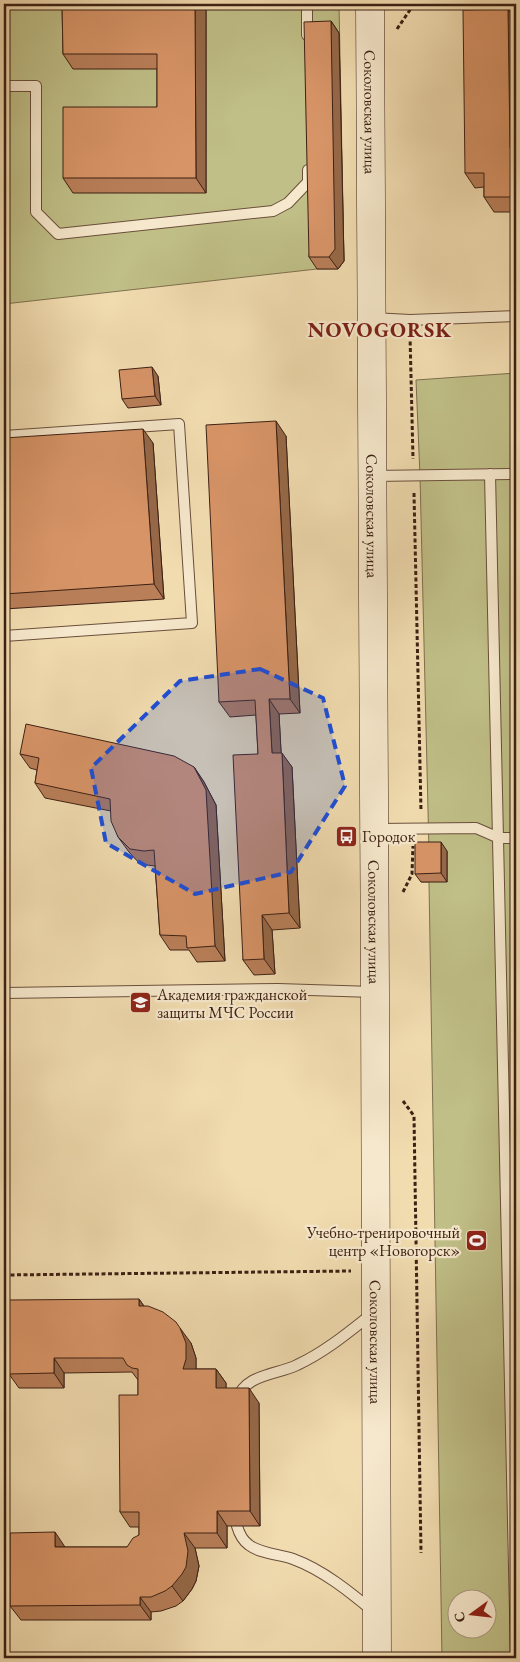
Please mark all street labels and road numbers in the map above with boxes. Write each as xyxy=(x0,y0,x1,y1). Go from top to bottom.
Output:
street label: Соколовская улица xyxy=(359,50,381,175)
street label: Соколовская улица xyxy=(361,454,383,579)
street label: Соколовская улица xyxy=(363,860,385,985)
street label: Соколовская улица xyxy=(365,1280,386,1405)

